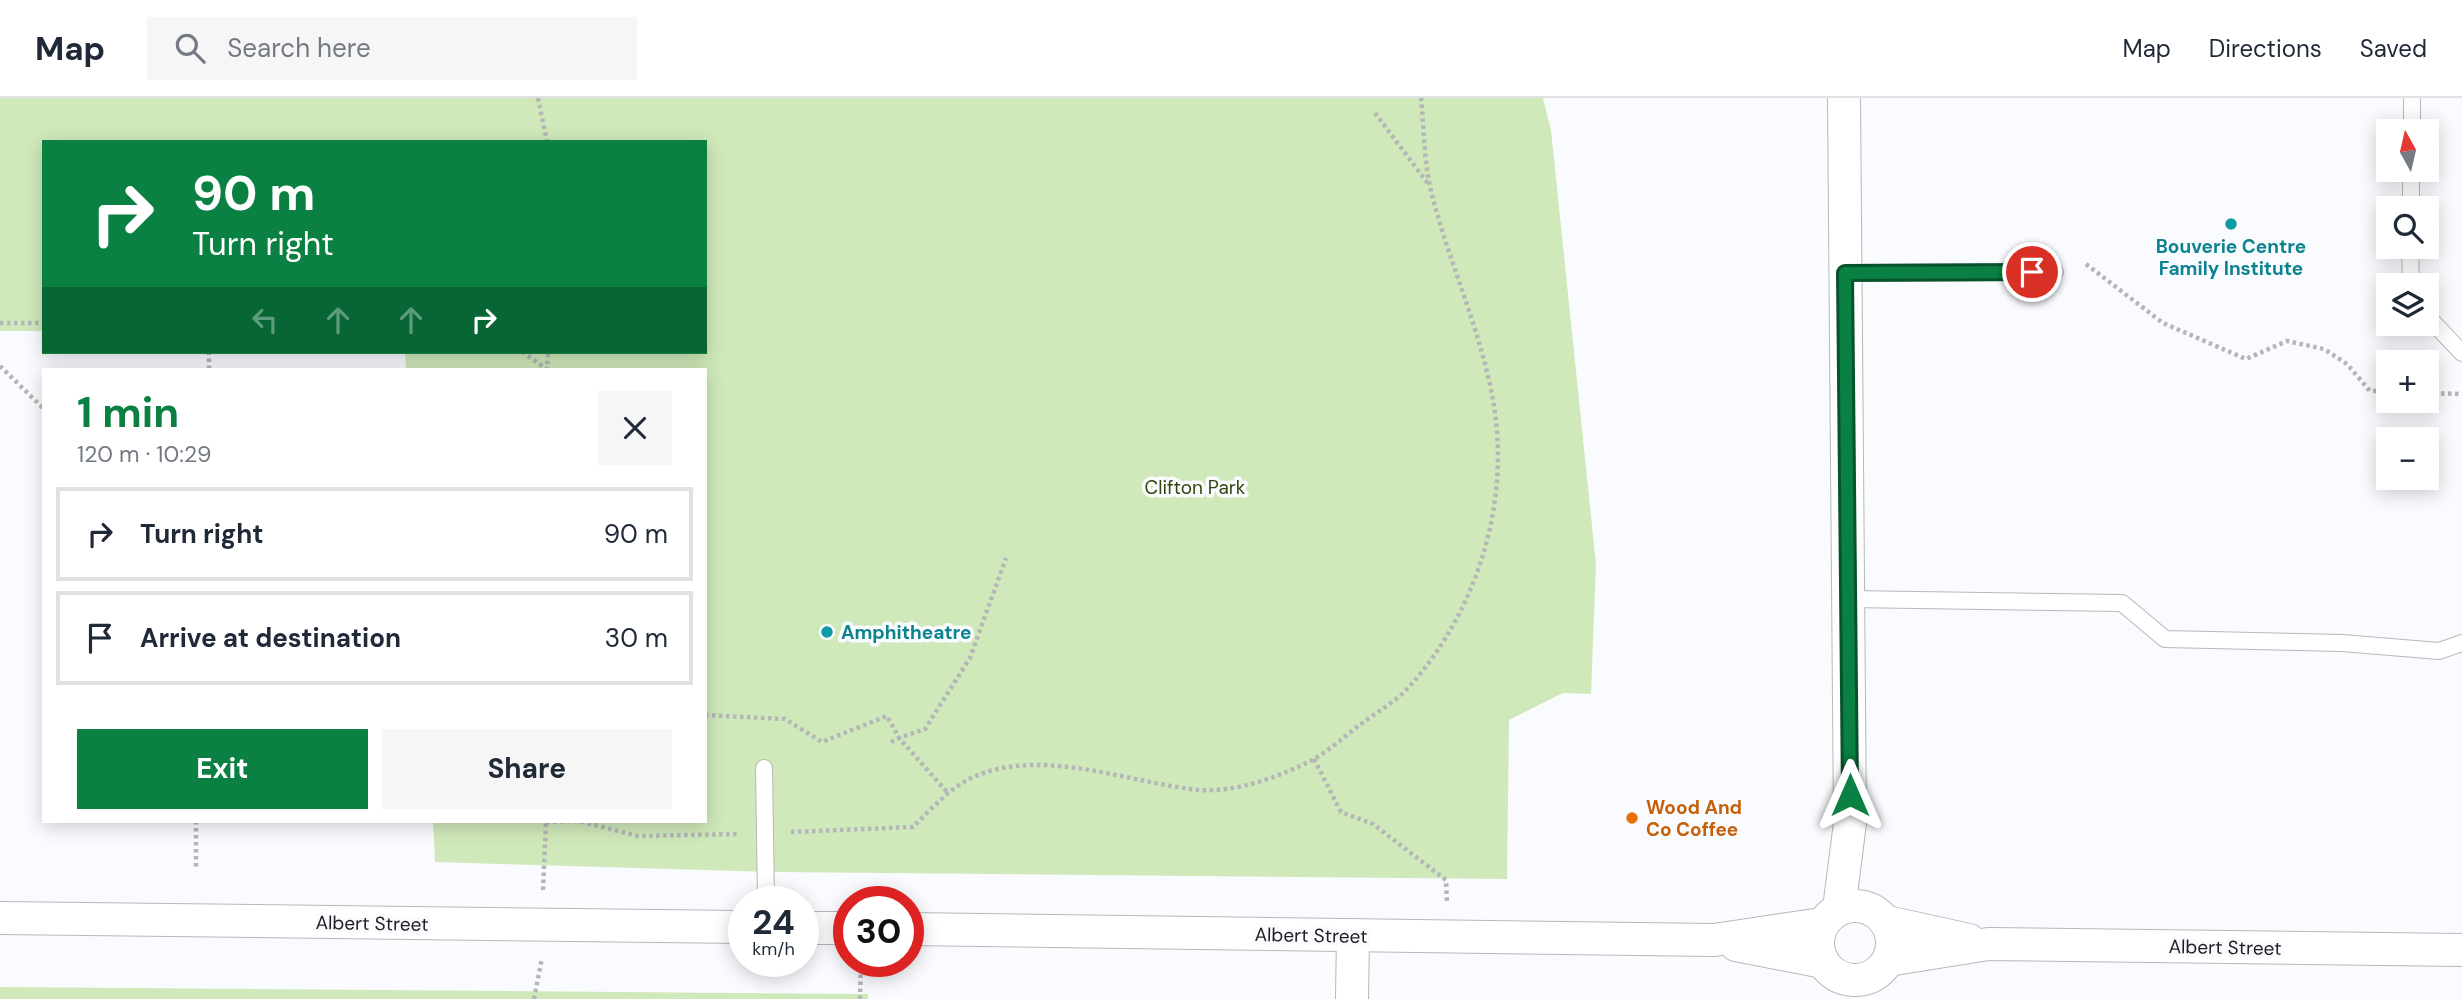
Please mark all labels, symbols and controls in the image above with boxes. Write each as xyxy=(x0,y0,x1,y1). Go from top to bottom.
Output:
search box xyxy=(147,17,637,80)
text: Map xyxy=(35,27,105,70)
icon: search xyxy=(171,29,209,67)
text: Search here xyxy=(227,31,371,65)
text: Map xyxy=(2123,33,2171,64)
text: Directions xyxy=(2209,33,2322,64)
text: Saved xyxy=(2360,33,2427,64)
north arrow xyxy=(2376,119,2440,182)
map controls xyxy=(2376,119,2439,490)
text: 90 m xyxy=(192,161,315,225)
icon: right xyxy=(77,168,168,259)
button: search xyxy=(2376,196,2439,259)
marker: Bouverie Centre Family Institute xyxy=(2223,216,2239,232)
text: Turn right xyxy=(192,223,334,265)
place label: Bouverie Centre Family Institute xyxy=(2156,234,2306,281)
pin xyxy=(2002,242,2062,302)
icon: arrive xyxy=(2013,253,2051,291)
button: layers xyxy=(2376,273,2439,336)
icon: left xyxy=(246,301,284,339)
icon: ahead xyxy=(319,301,357,339)
icon: ahead xyxy=(392,301,430,339)
icon: right xyxy=(465,301,503,339)
button: + xyxy=(2376,350,2439,413)
text: 1 min xyxy=(77,385,179,440)
button: close xyxy=(598,391,672,465)
button: − xyxy=(2376,427,2439,490)
text: 120 m · 10:29 xyxy=(77,439,211,469)
park label: Clifton Park xyxy=(1145,475,1246,500)
icon: right xyxy=(81,515,119,553)
text: Turn right xyxy=(140,517,264,551)
text: 90 m xyxy=(604,517,668,551)
icon: arrive xyxy=(81,619,119,657)
place label: Amphitheatre xyxy=(841,620,971,645)
text: Arrive at destination xyxy=(140,621,401,655)
text: 30 m xyxy=(605,621,668,655)
marker: Amphitheatre xyxy=(819,624,835,640)
button: Exit xyxy=(77,729,368,809)
button: Share xyxy=(382,729,672,809)
position arrow xyxy=(1813,758,1887,832)
place label: Wood And Co Coffee xyxy=(1646,795,1742,842)
marker: Wood And Co Coffee xyxy=(1624,810,1640,826)
speed limit sign: 30 xyxy=(833,886,924,977)
text: 24 xyxy=(752,899,795,945)
street label: Albert Street xyxy=(315,910,429,937)
street label: Albert Street xyxy=(1254,922,1368,949)
street label: Albert Street xyxy=(2168,934,2282,961)
text: km/h xyxy=(752,937,795,961)

